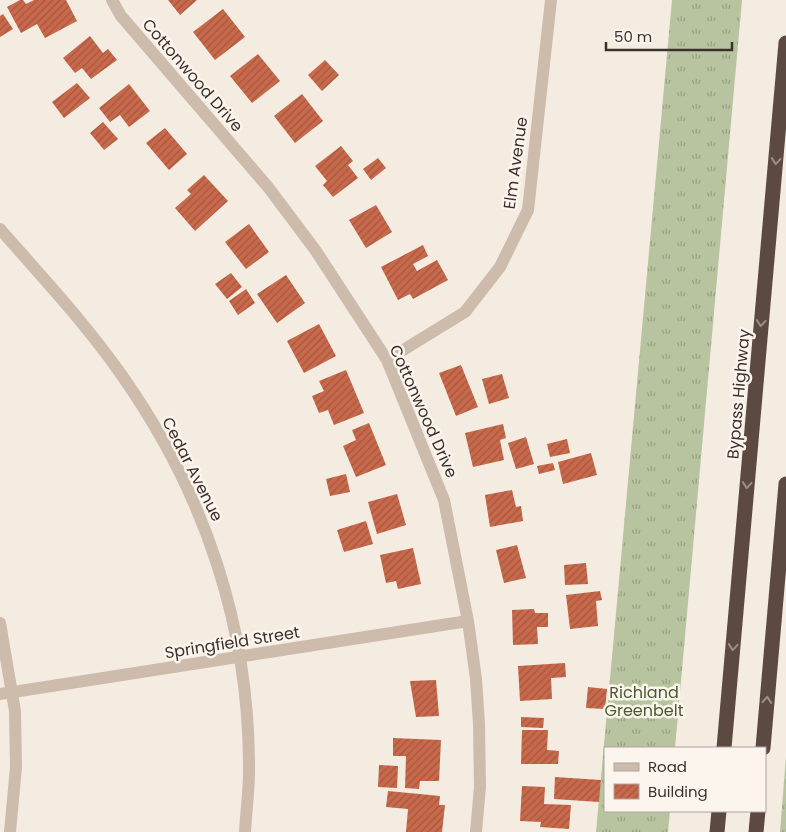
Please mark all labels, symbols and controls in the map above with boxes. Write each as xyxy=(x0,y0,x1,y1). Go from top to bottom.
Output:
street label: Cottonwood Drive xyxy=(137,14,248,137)
scale bar xyxy=(606,20,732,52)
text: 50 m xyxy=(614,26,652,47)
street label: Elm Avenue xyxy=(498,115,533,211)
one-way arrow xyxy=(770,158,781,166)
one-way arrow xyxy=(756,320,767,328)
street label: Bypass Highway xyxy=(721,328,756,460)
street label: Cottonwood Drive xyxy=(384,341,463,482)
street label: Cedar Avenue xyxy=(156,413,229,525)
one-way arrow xyxy=(742,482,753,490)
street label: Springfield Street xyxy=(163,620,301,665)
one-way arrow xyxy=(728,643,739,651)
park label: Richland Greenbelt xyxy=(605,681,684,722)
one-way arrow xyxy=(762,695,773,703)
legend xyxy=(604,747,766,812)
text: Road xyxy=(648,756,687,777)
text: Building xyxy=(648,781,708,802)

